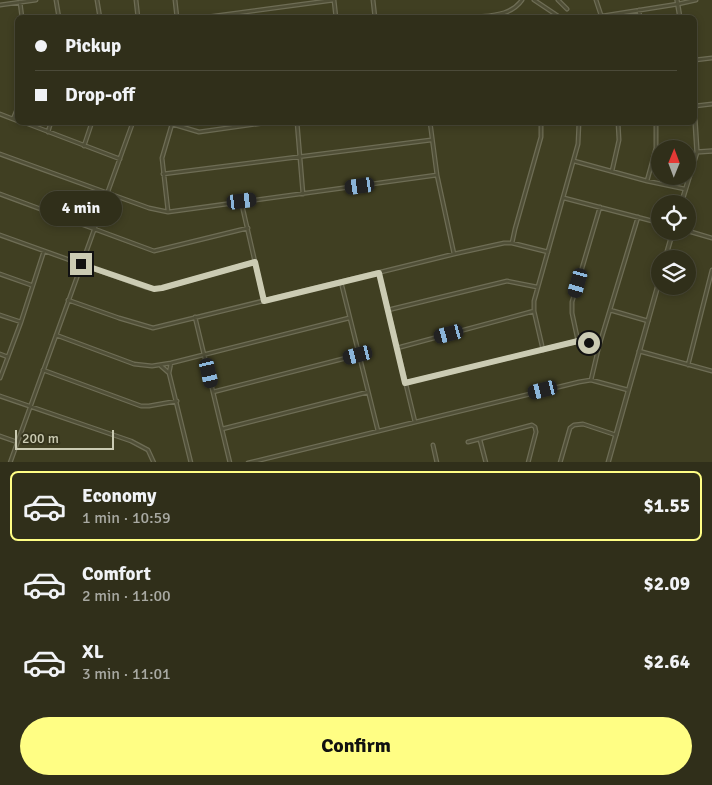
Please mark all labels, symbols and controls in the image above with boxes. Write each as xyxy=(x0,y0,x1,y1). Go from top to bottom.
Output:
text: Pickup xyxy=(65,34,121,58)
text: Drop-off xyxy=(65,83,135,107)
north arrow xyxy=(651,140,696,185)
map controls xyxy=(651,140,696,295)
car xyxy=(344,176,375,196)
callout: 4 min xyxy=(40,192,122,226)
car xyxy=(226,192,257,210)
button: locate xyxy=(651,195,696,240)
text: 4 min xyxy=(62,198,100,218)
button: layers xyxy=(651,250,696,295)
route end xyxy=(70,253,92,275)
car xyxy=(566,267,589,299)
car xyxy=(432,323,465,345)
route start xyxy=(578,332,600,354)
car xyxy=(341,344,374,366)
car xyxy=(198,357,219,389)
car xyxy=(526,379,559,401)
scale bar xyxy=(15,428,114,451)
text: 200 m xyxy=(22,430,59,447)
icon: car xyxy=(22,484,67,529)
text: Economy xyxy=(82,484,156,508)
text: $1.55 xyxy=(644,494,690,518)
text: 1 min · 10:59 xyxy=(82,508,171,528)
icon: car xyxy=(22,562,67,607)
text: Comfort xyxy=(82,562,151,586)
text: $2.09 xyxy=(644,572,690,596)
text: 2 min · 11:00 xyxy=(82,586,171,606)
icon: car xyxy=(22,640,67,685)
text: XL xyxy=(82,640,104,664)
text: $2.64 xyxy=(644,650,690,674)
text: 3 min · 11:01 xyxy=(82,664,171,684)
button: Confirm xyxy=(20,717,692,775)

